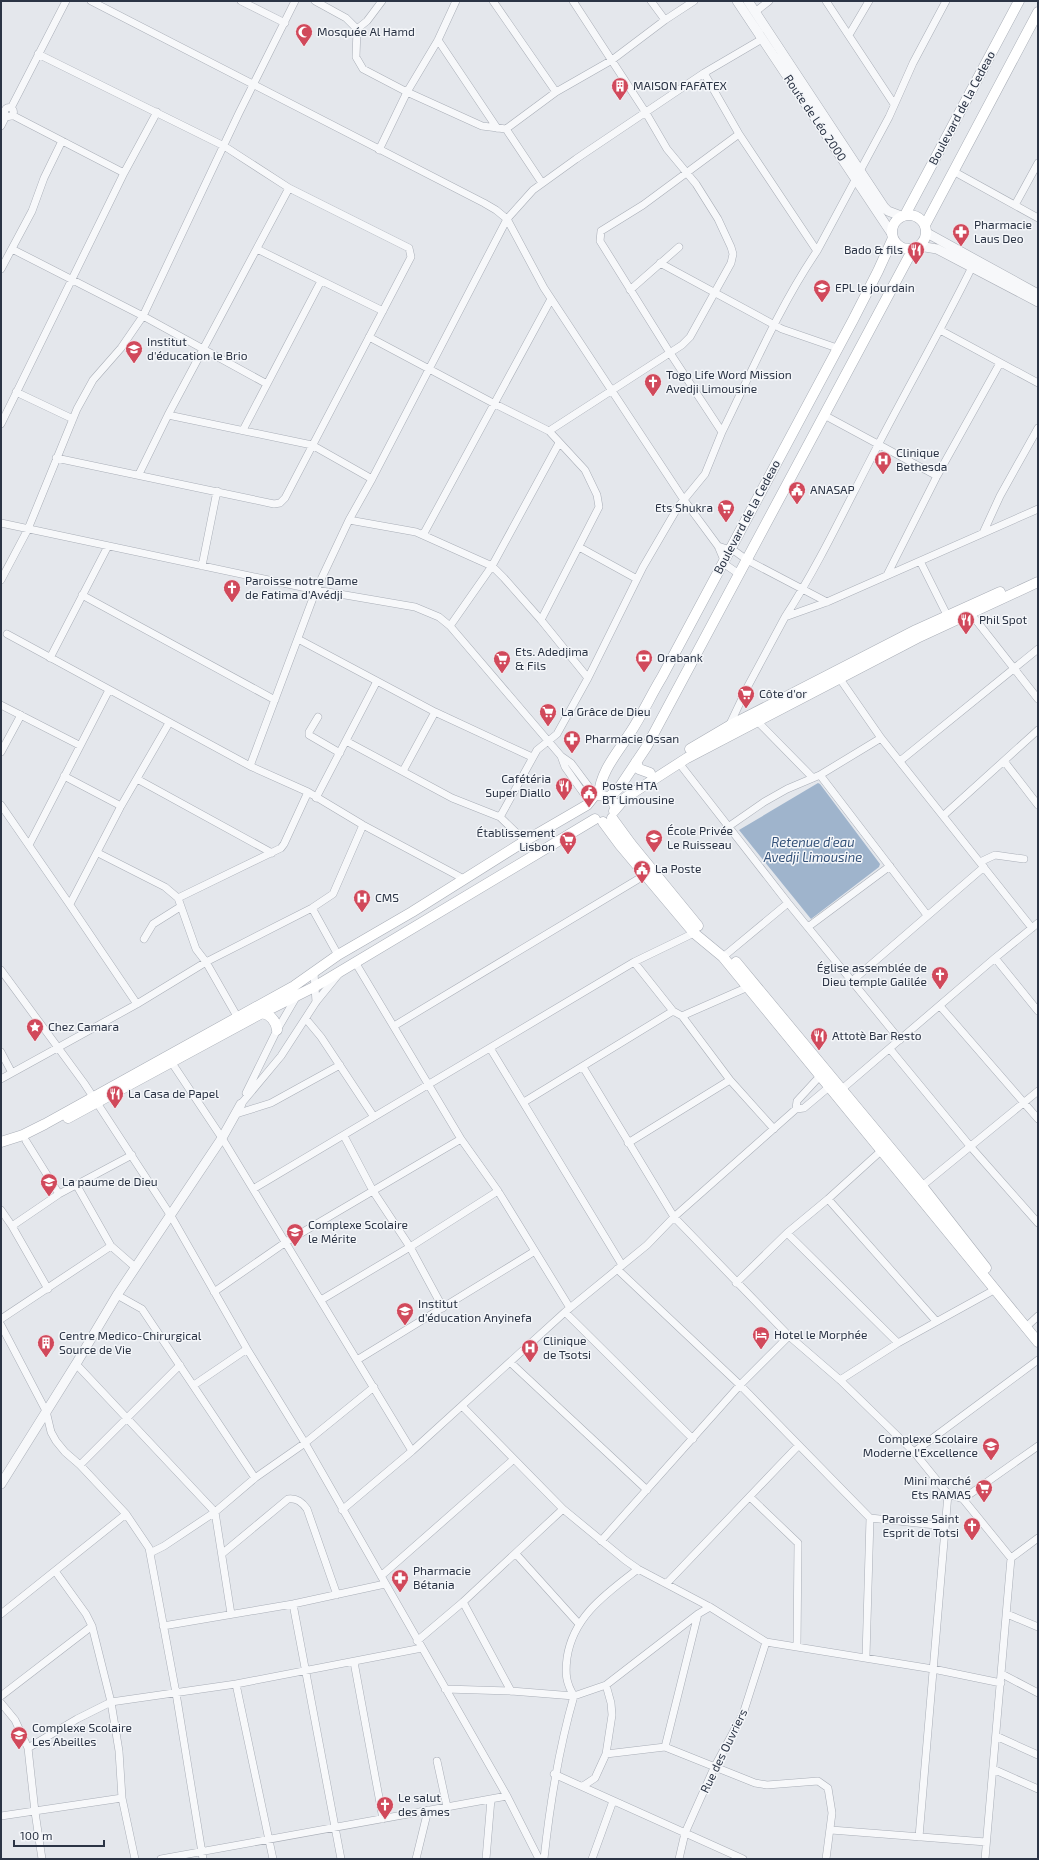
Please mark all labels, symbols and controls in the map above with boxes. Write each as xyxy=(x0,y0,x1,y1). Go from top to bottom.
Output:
mosque icon: Mosquée Al Hamd xyxy=(294,22,314,47)
place label: Mosquée Al Hamd xyxy=(317,24,415,38)
street label: Boulevard de la Cedeao xyxy=(925,48,997,167)
street label: Route de Léo 2000 xyxy=(782,72,850,163)
building icon: MAISON FAFATEX xyxy=(610,76,630,101)
place label: MAISON FAFATEX xyxy=(633,78,728,92)
place label: Pharmacie Laus Deo xyxy=(974,217,1032,245)
pharmacy icon: Pharmacie Laus Deo xyxy=(951,222,971,247)
restaurant icon: Bado & fils xyxy=(906,240,926,265)
place label: Bado & fils xyxy=(844,242,903,256)
school or university icon: EPL le jourdain xyxy=(812,278,832,303)
place label: EPL le jourdain xyxy=(835,280,915,295)
place label: Institut d'éducation le Brio xyxy=(147,334,248,362)
school or university icon: Institut d'éducation le Brio xyxy=(124,339,144,364)
place label: Togo Life Word Mission Avedji Limousine xyxy=(666,367,792,396)
church icon: Togo Life Word Mission Avedji Limousine xyxy=(643,372,663,397)
place label: Clinique Bethesda xyxy=(896,445,947,473)
hospital icon: Clinique Bethesda xyxy=(873,450,893,475)
street label: Boulevard de la Cedeao xyxy=(710,457,782,576)
public building icon: ANASAP xyxy=(787,480,807,505)
place label: ANASAP xyxy=(810,482,855,496)
supermarket icon: Ets Shukra xyxy=(716,498,736,523)
place label: Ets Shukra xyxy=(655,500,713,514)
place label: Paroisse notre Dame de Fatima d'Avédji xyxy=(245,573,358,602)
church icon: Paroisse notre Dame de Fatima d'Avédji xyxy=(222,578,242,603)
restaurant icon: Phil Spot xyxy=(956,610,976,635)
place label: Phil Spot xyxy=(979,612,1027,626)
place label: Ets. Adedjima & Fils xyxy=(515,644,588,672)
bank icon: Orabank xyxy=(634,648,654,673)
supermarket icon: Ets. Adedjima & Fils xyxy=(492,649,512,674)
place label: Orabank xyxy=(657,650,703,664)
supermarket icon: Côte d'or xyxy=(736,684,756,709)
place label: Côte d'or xyxy=(759,686,807,700)
supermarket icon: La Grâce de Dieu xyxy=(538,702,558,727)
place label: La Grâce de Dieu xyxy=(561,704,651,718)
pharmacy icon: Pharmacie Ossan xyxy=(562,729,582,754)
place label: Pharmacie Ossan xyxy=(585,731,679,745)
place label: Cafétéria Super Diallo xyxy=(485,771,551,799)
restaurant icon: Cafétéria Super Diallo xyxy=(554,776,574,801)
place label: Poste HTA BT Limousine xyxy=(602,778,675,806)
public building icon: Poste HTA BT Limousine xyxy=(579,783,599,808)
place label: École Privée Le Ruisseau xyxy=(667,823,733,851)
place label: Établissement Lisbon xyxy=(477,825,555,853)
school or university icon: École Privée Le Ruisseau xyxy=(644,828,664,853)
supermarket icon: Établissement Lisbon xyxy=(558,830,578,855)
water label: Retenue d'eau Avedji Limousine xyxy=(763,834,862,865)
public building icon: La Poste xyxy=(632,859,652,884)
place label: La Poste xyxy=(655,861,701,875)
hospital icon: CMS xyxy=(352,888,372,913)
place label: CMS xyxy=(375,890,399,904)
place label: Église assemblée de Dieu temple Galilée xyxy=(817,960,927,988)
church icon: Église assemblée de Dieu temple Galilée xyxy=(930,965,950,990)
place icon: Chez Camara xyxy=(25,1017,45,1042)
place label: Chez Camara xyxy=(48,1019,119,1033)
restaurant icon: Attotè Bar Resto xyxy=(809,1026,829,1051)
place label: Attotè Bar Resto xyxy=(832,1028,922,1042)
restaurant icon: La Casa de Papel xyxy=(105,1084,125,1109)
place label: La Casa de Papel xyxy=(128,1086,219,1100)
school or university icon: La paume de Dieu xyxy=(39,1172,59,1197)
place label: La paume de Dieu xyxy=(62,1174,158,1188)
place label: Complexe Scolaire le Mérite xyxy=(308,1217,408,1245)
school or university icon: Complexe Scolaire le Mérite xyxy=(285,1222,305,1247)
place label: Institut d'éducation Anyinefa xyxy=(418,1296,532,1324)
school or university icon: Institut d'éducation Anyinefa xyxy=(395,1301,415,1326)
hotel icon: Hotel le Morphée xyxy=(751,1325,771,1350)
place label: Hotel le Morphée xyxy=(774,1327,867,1341)
place label: Centre Medico-Chirurgical Source de Vie xyxy=(59,1328,202,1356)
building icon: Centre Medico-Chirurgical Source de Vie xyxy=(36,1333,56,1358)
place label: Clinique de Tsotsi xyxy=(543,1333,591,1361)
hospital icon: Clinique de Tsotsi xyxy=(520,1338,540,1363)
place label: Complexe Scolaire Moderne l'Excellence xyxy=(863,1431,978,1459)
school or university icon: Complexe Scolaire Moderne l'Excellence xyxy=(981,1436,1001,1461)
place label: Mini marché Ets RAMAS xyxy=(904,1473,971,1501)
supermarket icon: Mini marché Ets RAMAS xyxy=(974,1478,994,1503)
place label: Paroisse Saint Esprit de Totsi xyxy=(882,1511,959,1539)
church icon: Paroisse Saint Esprit de Totsi xyxy=(962,1516,982,1541)
place label: Pharmacie Bétania xyxy=(413,1563,471,1591)
pharmacy icon: Pharmacie Bétania xyxy=(390,1568,410,1593)
street label: Rue des Ouvriers xyxy=(697,1706,750,1795)
place label: Complexe Scolaire Les Abeilles xyxy=(32,1720,132,1748)
school or university icon: Complexe Scolaire Les Abeilles xyxy=(9,1725,29,1750)
place label: Le salut des âmes xyxy=(398,1790,450,1818)
church icon: Le salut des âmes xyxy=(375,1795,395,1820)
scale bar xyxy=(14,1822,104,1848)
text: 100 m xyxy=(20,1828,52,1842)

